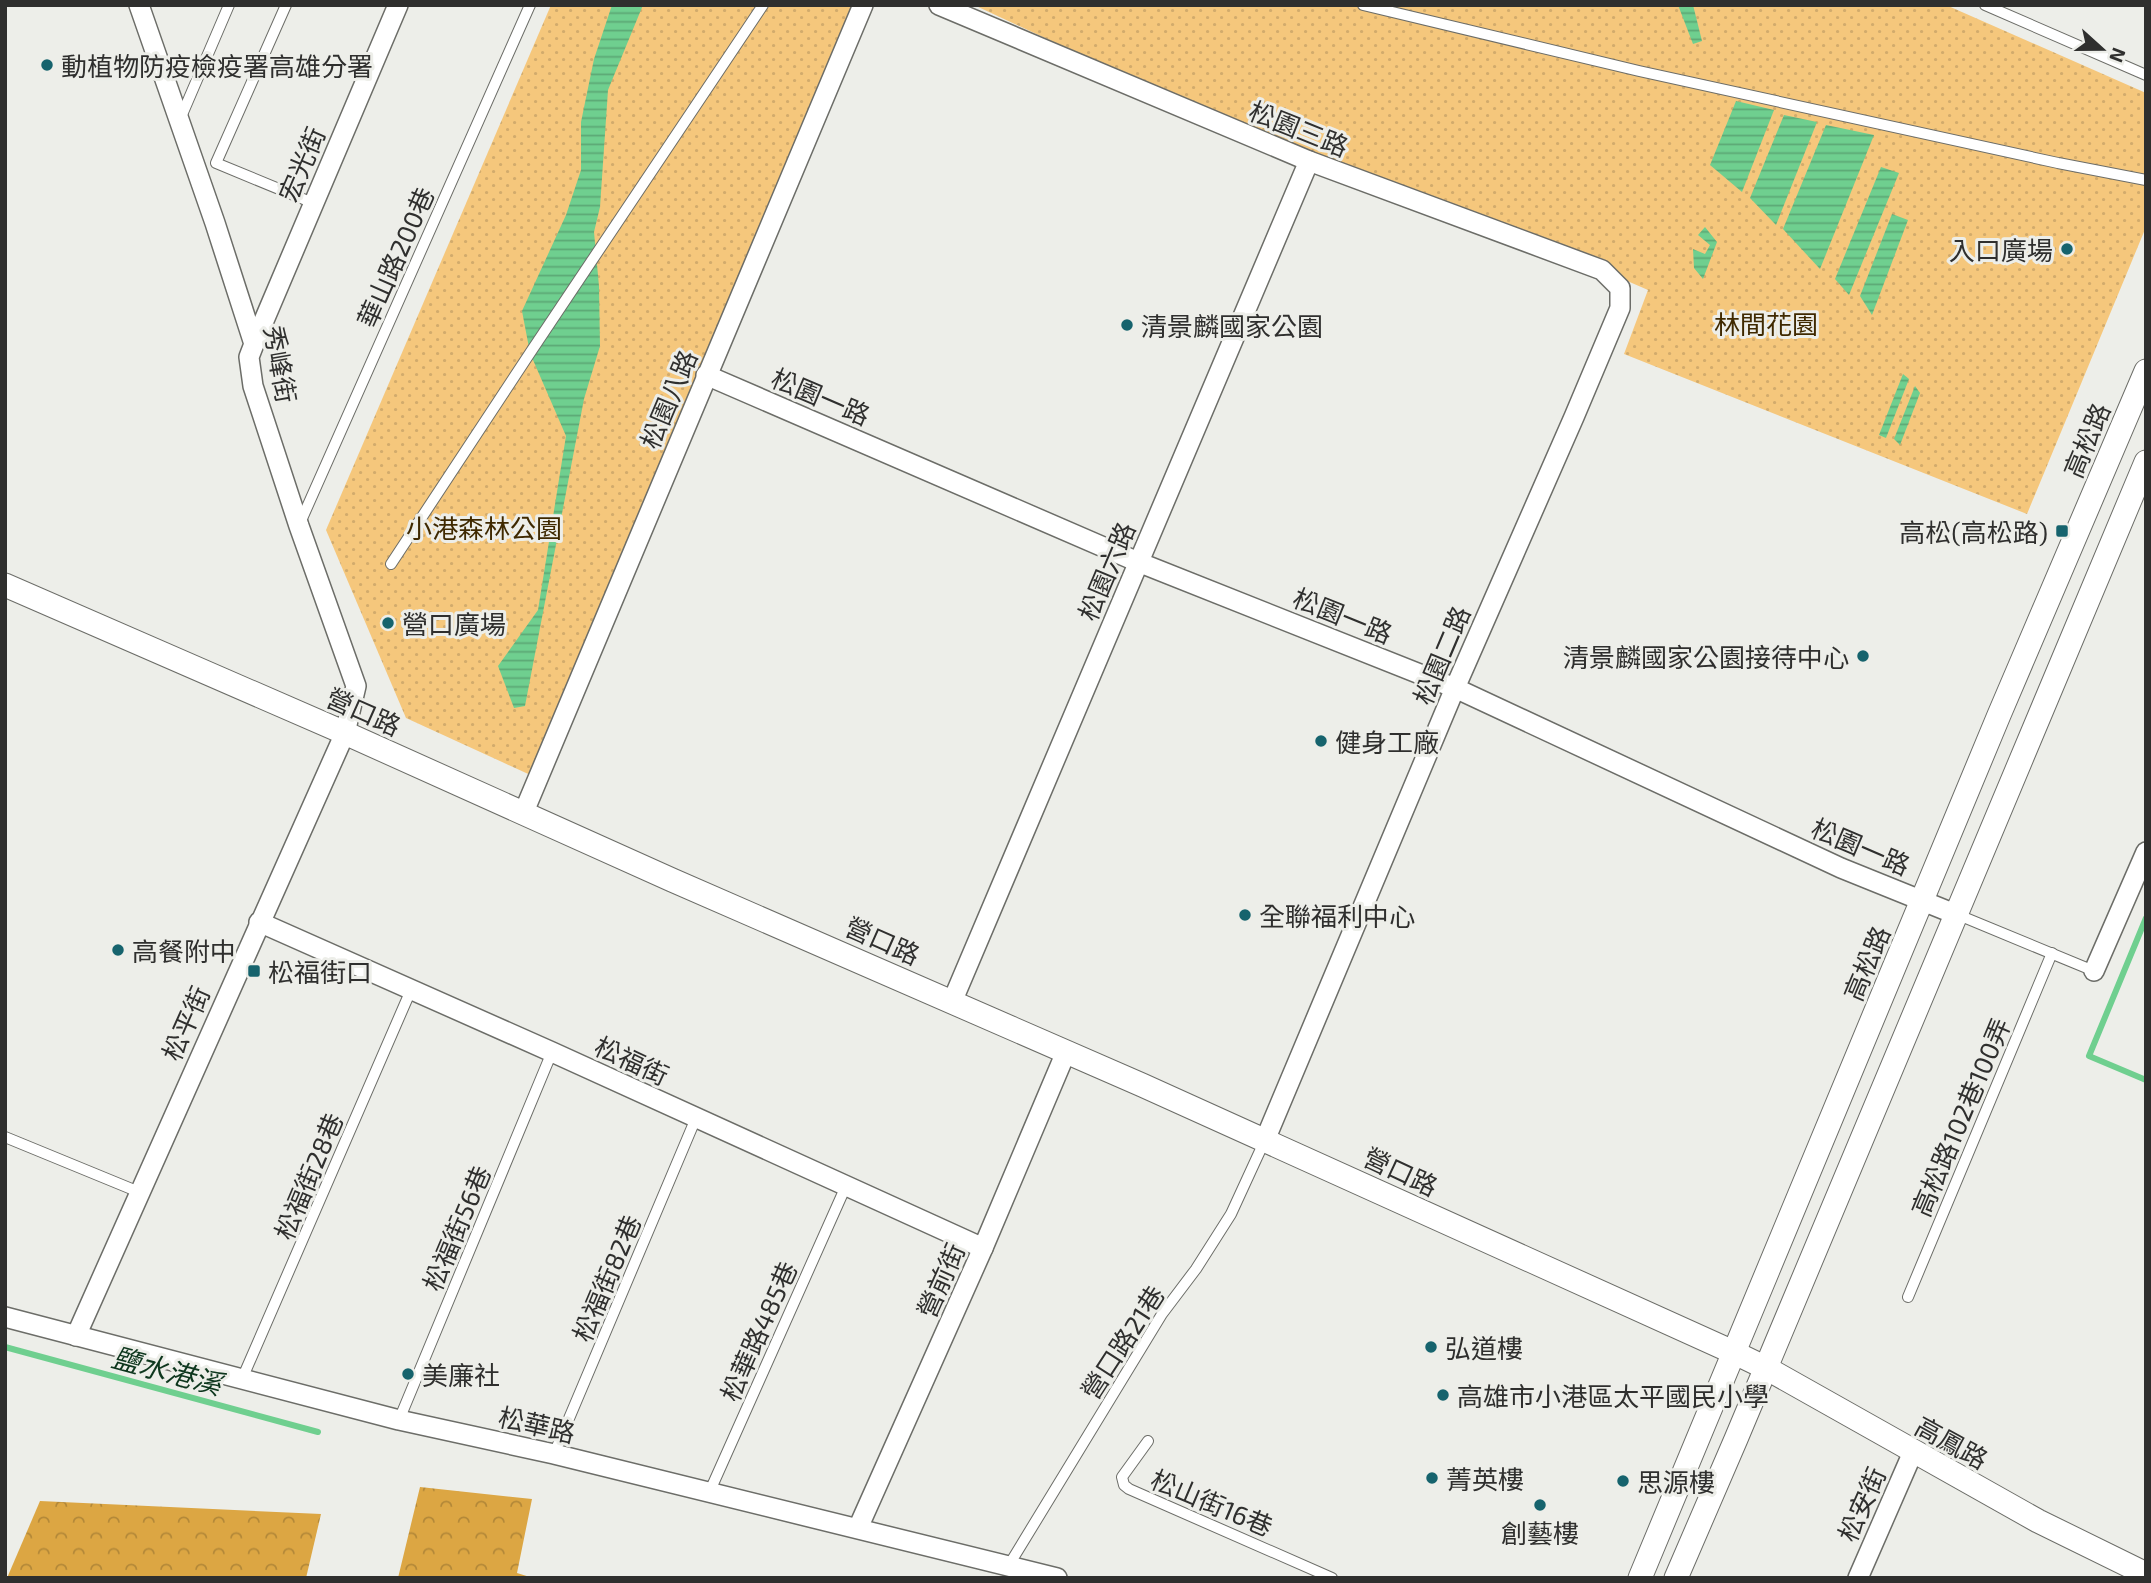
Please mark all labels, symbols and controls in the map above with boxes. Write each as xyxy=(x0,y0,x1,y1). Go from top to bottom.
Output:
north arrow xyxy=(2067,14,2137,84)
text: N xyxy=(2105,45,2132,66)
place label: 動植物防疫檢疫署高雄分署 xyxy=(61,50,373,81)
marker: 動植物防疫檢疫署高雄分署 xyxy=(39,57,55,73)
street label: 松園三路 xyxy=(1245,94,1353,162)
street label: 宏光街 xyxy=(271,122,331,206)
street label: 華山路200巷 xyxy=(350,182,440,332)
place label: 入口廣場 xyxy=(1949,234,2053,265)
marker: 入口廣場 xyxy=(2059,241,2075,257)
park label: 林間花園 xyxy=(1714,308,1818,339)
place label: 清景麟國家公園 xyxy=(1141,310,1323,341)
marker: 清景麟國家公園 xyxy=(1119,317,1135,333)
street label: 秀峰街 xyxy=(259,323,303,405)
street label: 松園八路 xyxy=(633,345,703,453)
street label: 松園一路 xyxy=(767,361,875,431)
street label: 高松路 xyxy=(2056,398,2116,482)
park label: 小港森林公園 xyxy=(406,512,562,543)
place label: 高松(高松路) xyxy=(1899,516,2048,547)
street label: 松園六路 xyxy=(1071,517,1141,625)
marker: 高松(高松路) xyxy=(2054,523,2070,539)
street label: 松園一路 xyxy=(1289,581,1397,649)
street label: 松園二路 xyxy=(1406,601,1476,709)
place label: 營口廣場 xyxy=(402,608,506,639)
marker: 營口廣場 xyxy=(380,615,396,631)
place label: 清景麟國家公園接待中心 xyxy=(1563,641,1849,672)
marker: 清景麟國家公園接待中心 xyxy=(1855,648,1871,664)
street label: 營口路 xyxy=(322,681,406,741)
place label: 健身工廠 xyxy=(1335,726,1439,757)
marker: 健身工廠 xyxy=(1313,733,1329,749)
street label: 松園一路 xyxy=(1807,811,1915,881)
place label: 全聯福利中心 xyxy=(1259,900,1415,931)
marker: 全聯福利中心 xyxy=(1237,907,1253,923)
street label: 營口路 xyxy=(841,910,925,970)
street label: 高松路 xyxy=(1836,921,1896,1005)
place label: 高餐附中 xyxy=(132,935,236,966)
marker: 高餐附中 xyxy=(110,942,126,958)
place label: 松福街口 xyxy=(268,956,372,987)
marker: 松福街口 xyxy=(246,963,262,979)
street label: 松平街 xyxy=(155,981,215,1065)
street label: 高松路102巷100弄 xyxy=(1904,1013,2016,1221)
street label: 松福街 xyxy=(590,1029,674,1091)
street label: 松福街28巷 xyxy=(267,1108,349,1244)
street label: 營口路 xyxy=(1359,1140,1443,1202)
street label: 松福街56巷 xyxy=(416,1161,496,1295)
street label: 松福街82巷 xyxy=(565,1210,647,1346)
street label: 營前街 xyxy=(910,1238,970,1322)
street label: 松華路485巷 xyxy=(713,1256,803,1406)
street label: 營口路21巷 xyxy=(1074,1279,1170,1405)
place label: 弘道樓 xyxy=(1445,1332,1523,1363)
water label: 鹽水港溪 xyxy=(109,1339,229,1402)
marker: 弘道樓 xyxy=(1423,1339,1439,1355)
place label: 美廉社 xyxy=(422,1359,500,1390)
marker: 美廉社 xyxy=(400,1366,416,1382)
place label: 高雄市小港區太平國民小學 xyxy=(1457,1380,1769,1411)
marker: 高雄市小港區太平國民小學 xyxy=(1435,1387,1451,1403)
street label: 松華路 xyxy=(496,1400,578,1448)
street label: 高鳳路 xyxy=(1910,1410,1994,1474)
street label: 松山街16巷 xyxy=(1146,1462,1278,1542)
street label: 松安街 xyxy=(1831,1462,1891,1546)
place label: 菁英樓 xyxy=(1446,1463,1524,1494)
place label: 思源樓 xyxy=(1637,1466,1715,1497)
marker: 菁英樓 xyxy=(1424,1470,1440,1486)
marker: 思源樓 xyxy=(1615,1473,1631,1489)
marker: 創藝樓 xyxy=(1532,1497,1548,1513)
place label: 創藝樓 xyxy=(1501,1517,1579,1548)

